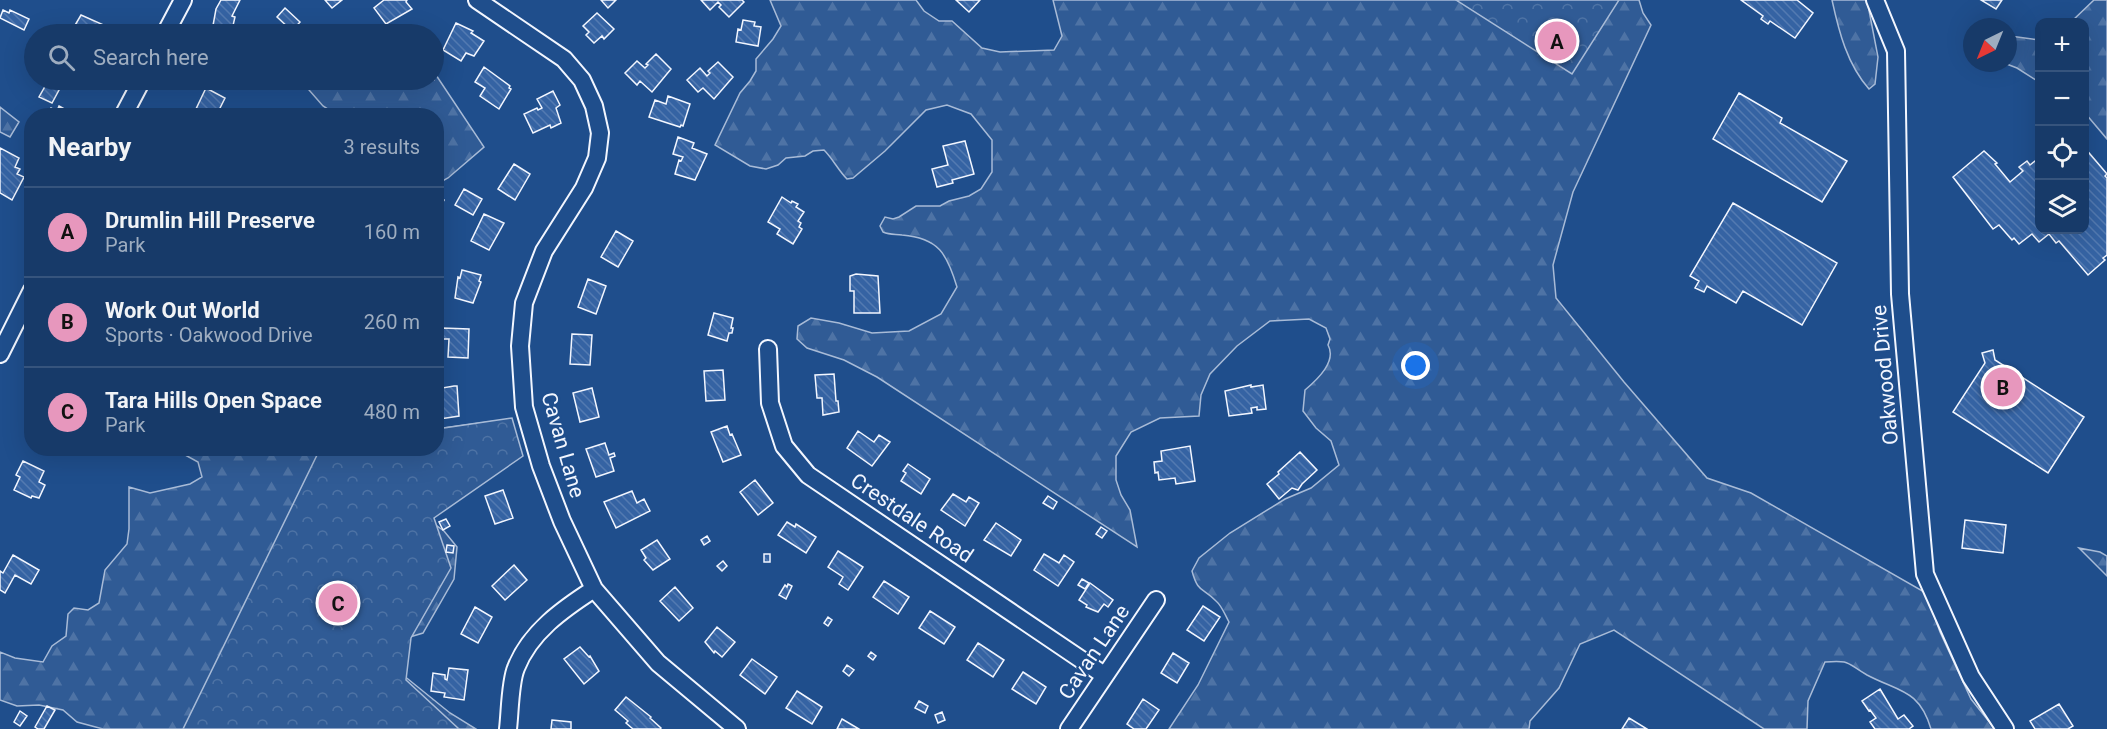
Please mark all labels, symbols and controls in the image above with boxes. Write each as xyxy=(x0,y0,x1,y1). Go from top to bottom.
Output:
pin: A xyxy=(1538,18,1576,63)
north arrow xyxy=(1963,18,2017,72)
map controls xyxy=(2035,18,2089,234)
button: + xyxy=(2035,18,2089,72)
search box xyxy=(24,24,444,90)
icon: search xyxy=(45,41,78,74)
text: Search here xyxy=(93,45,209,70)
button: − xyxy=(2035,72,2089,126)
button: locate xyxy=(2035,126,2089,180)
text: Nearby xyxy=(48,132,131,162)
text: 3 results xyxy=(344,135,420,159)
button: layers xyxy=(2035,180,2089,234)
text: Drumlin Hill Preserve xyxy=(105,208,315,233)
text: A xyxy=(61,220,74,244)
text: 160 m xyxy=(364,220,420,244)
text: Park xyxy=(105,233,145,257)
text: Work Out World xyxy=(105,298,260,323)
street label: Oakwood Drive xyxy=(1867,304,1903,446)
text: B xyxy=(61,310,74,334)
text: 260 m xyxy=(364,310,420,334)
text: Sports · Oakwood Drive xyxy=(105,323,313,347)
your location xyxy=(1401,351,1430,380)
pin: B xyxy=(1984,364,2022,410)
text: Tara Hills Open Space xyxy=(105,388,322,413)
street label: Cavan Lane xyxy=(536,389,590,501)
text: C xyxy=(61,400,74,424)
text: 480 m xyxy=(364,400,420,424)
text: Park xyxy=(105,413,145,437)
street label: Crestdale Road xyxy=(846,468,978,568)
pin: C xyxy=(318,580,358,626)
street label: Cavan Lane xyxy=(1054,600,1134,704)

